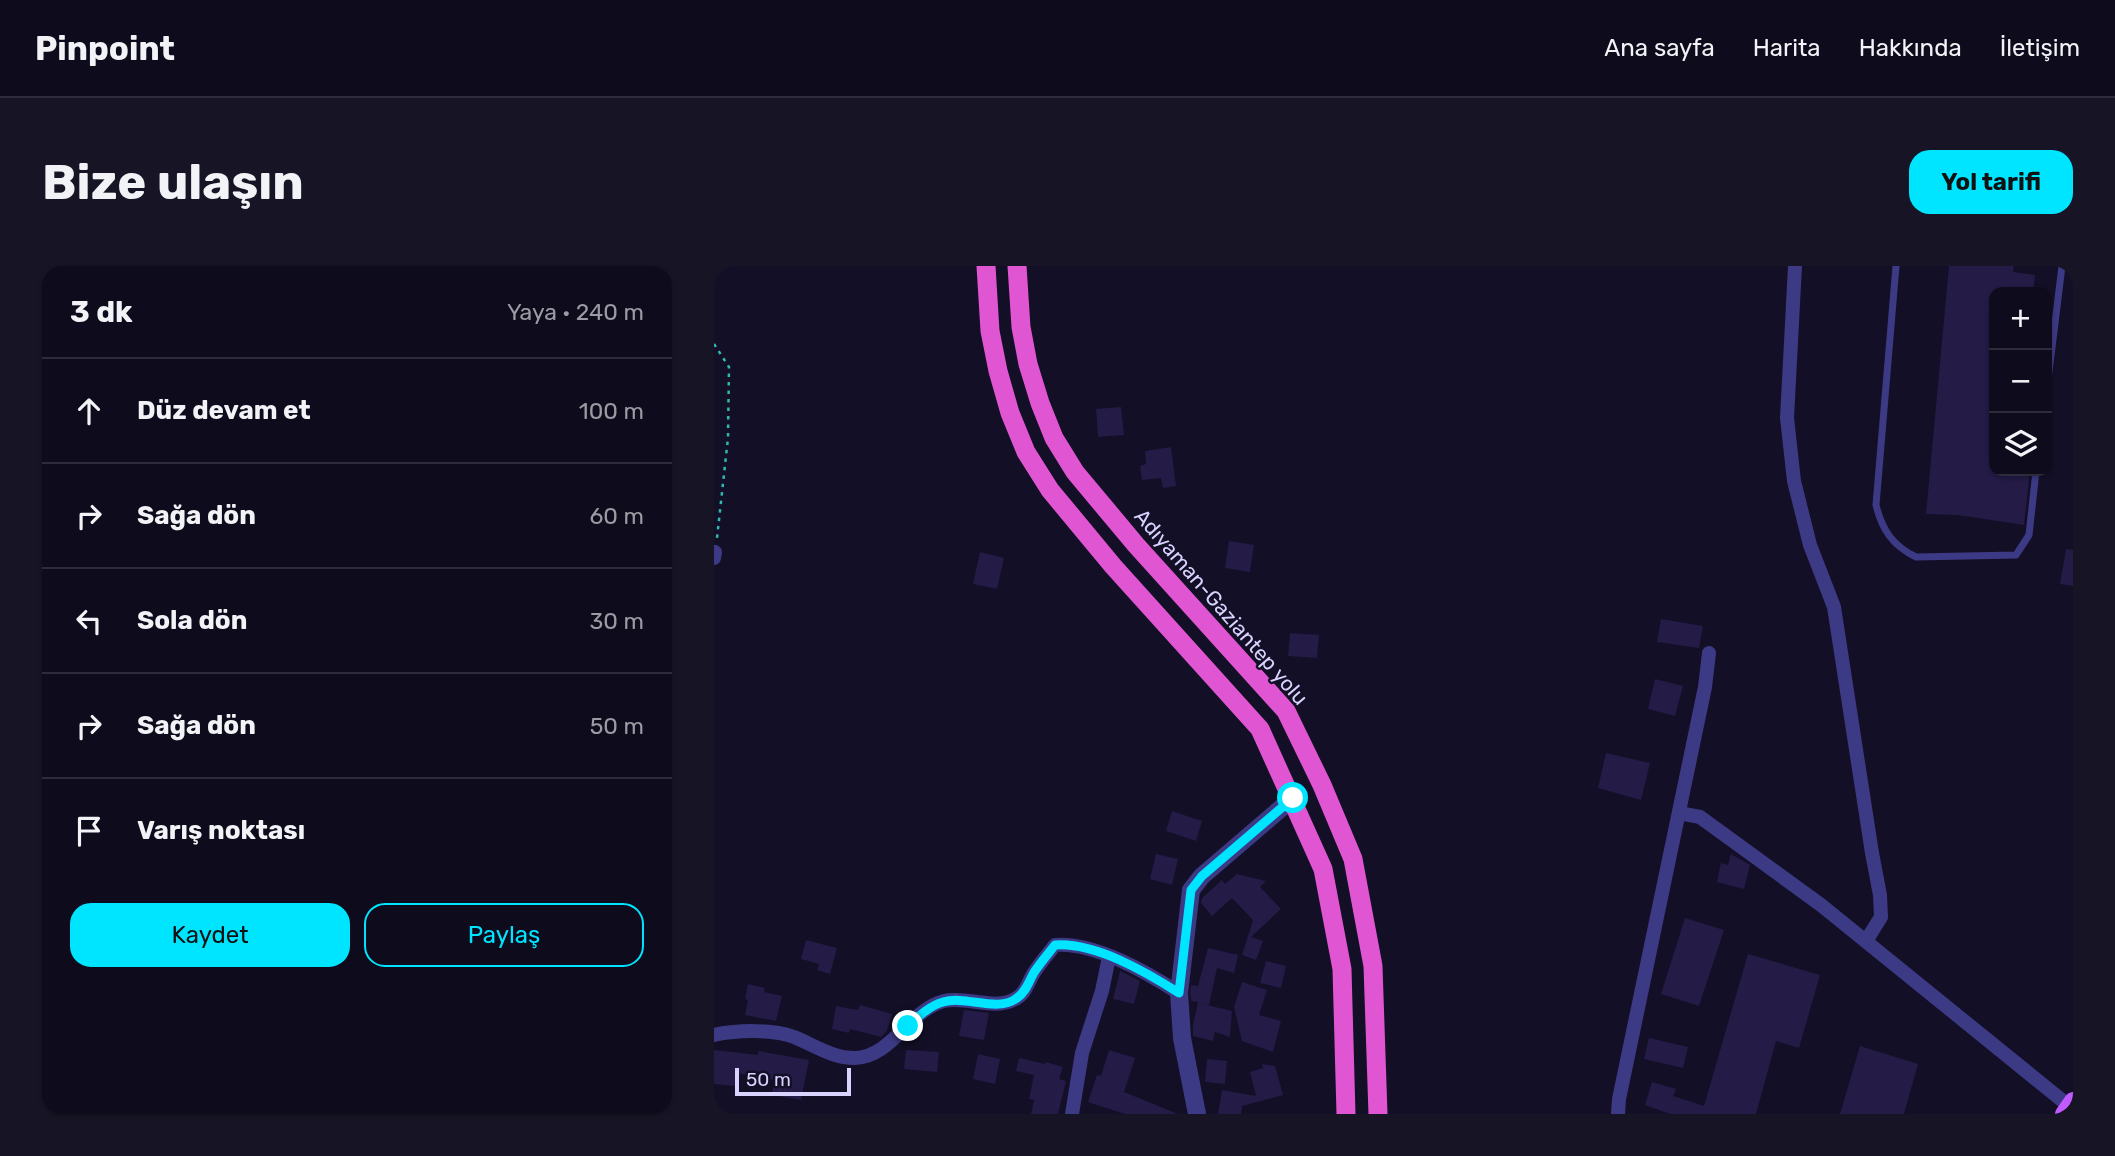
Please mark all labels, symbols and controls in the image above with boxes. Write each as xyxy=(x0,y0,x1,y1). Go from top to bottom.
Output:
text: Pinpoint xyxy=(35,29,175,68)
text: Ana sayfa xyxy=(1604,34,1715,62)
text: Harita xyxy=(1753,34,1821,62)
text: Hakkında xyxy=(1859,34,1962,62)
text: İletişim xyxy=(2000,34,2080,62)
button: Yol tarifi xyxy=(1909,150,2073,214)
text: Bize ulaşın xyxy=(42,153,304,211)
map controls xyxy=(1989,287,2052,476)
button: + xyxy=(1989,287,2052,350)
text: 3 dk xyxy=(70,294,133,330)
text: Yaya · 240 m xyxy=(507,298,644,326)
button: − xyxy=(1989,350,2052,413)
icon: ahead xyxy=(70,392,108,430)
text: Düz devam et xyxy=(137,395,311,426)
text: 100 m xyxy=(579,397,644,425)
button: layers xyxy=(1989,413,2052,476)
icon: right xyxy=(70,497,108,535)
text: Sağa dön xyxy=(137,500,256,531)
text: 60 m xyxy=(589,502,644,530)
street label: Adıyaman-Gaziantep yolu xyxy=(1129,504,1313,710)
icon: left xyxy=(70,602,108,640)
text: Sola dön xyxy=(137,605,247,636)
text: 30 m xyxy=(589,607,644,635)
icon: right xyxy=(70,707,108,745)
text: Sağa dön xyxy=(137,710,256,741)
text: 50 m xyxy=(590,712,644,740)
route start xyxy=(1277,782,1308,813)
icon: arrive xyxy=(70,812,108,850)
text: Varış noktası xyxy=(137,815,305,846)
button: Kaydet xyxy=(70,903,350,967)
button: Paylaş xyxy=(364,903,644,967)
route end xyxy=(892,1010,923,1041)
scale bar xyxy=(735,1065,850,1097)
text: 50 m xyxy=(746,1068,791,1091)

